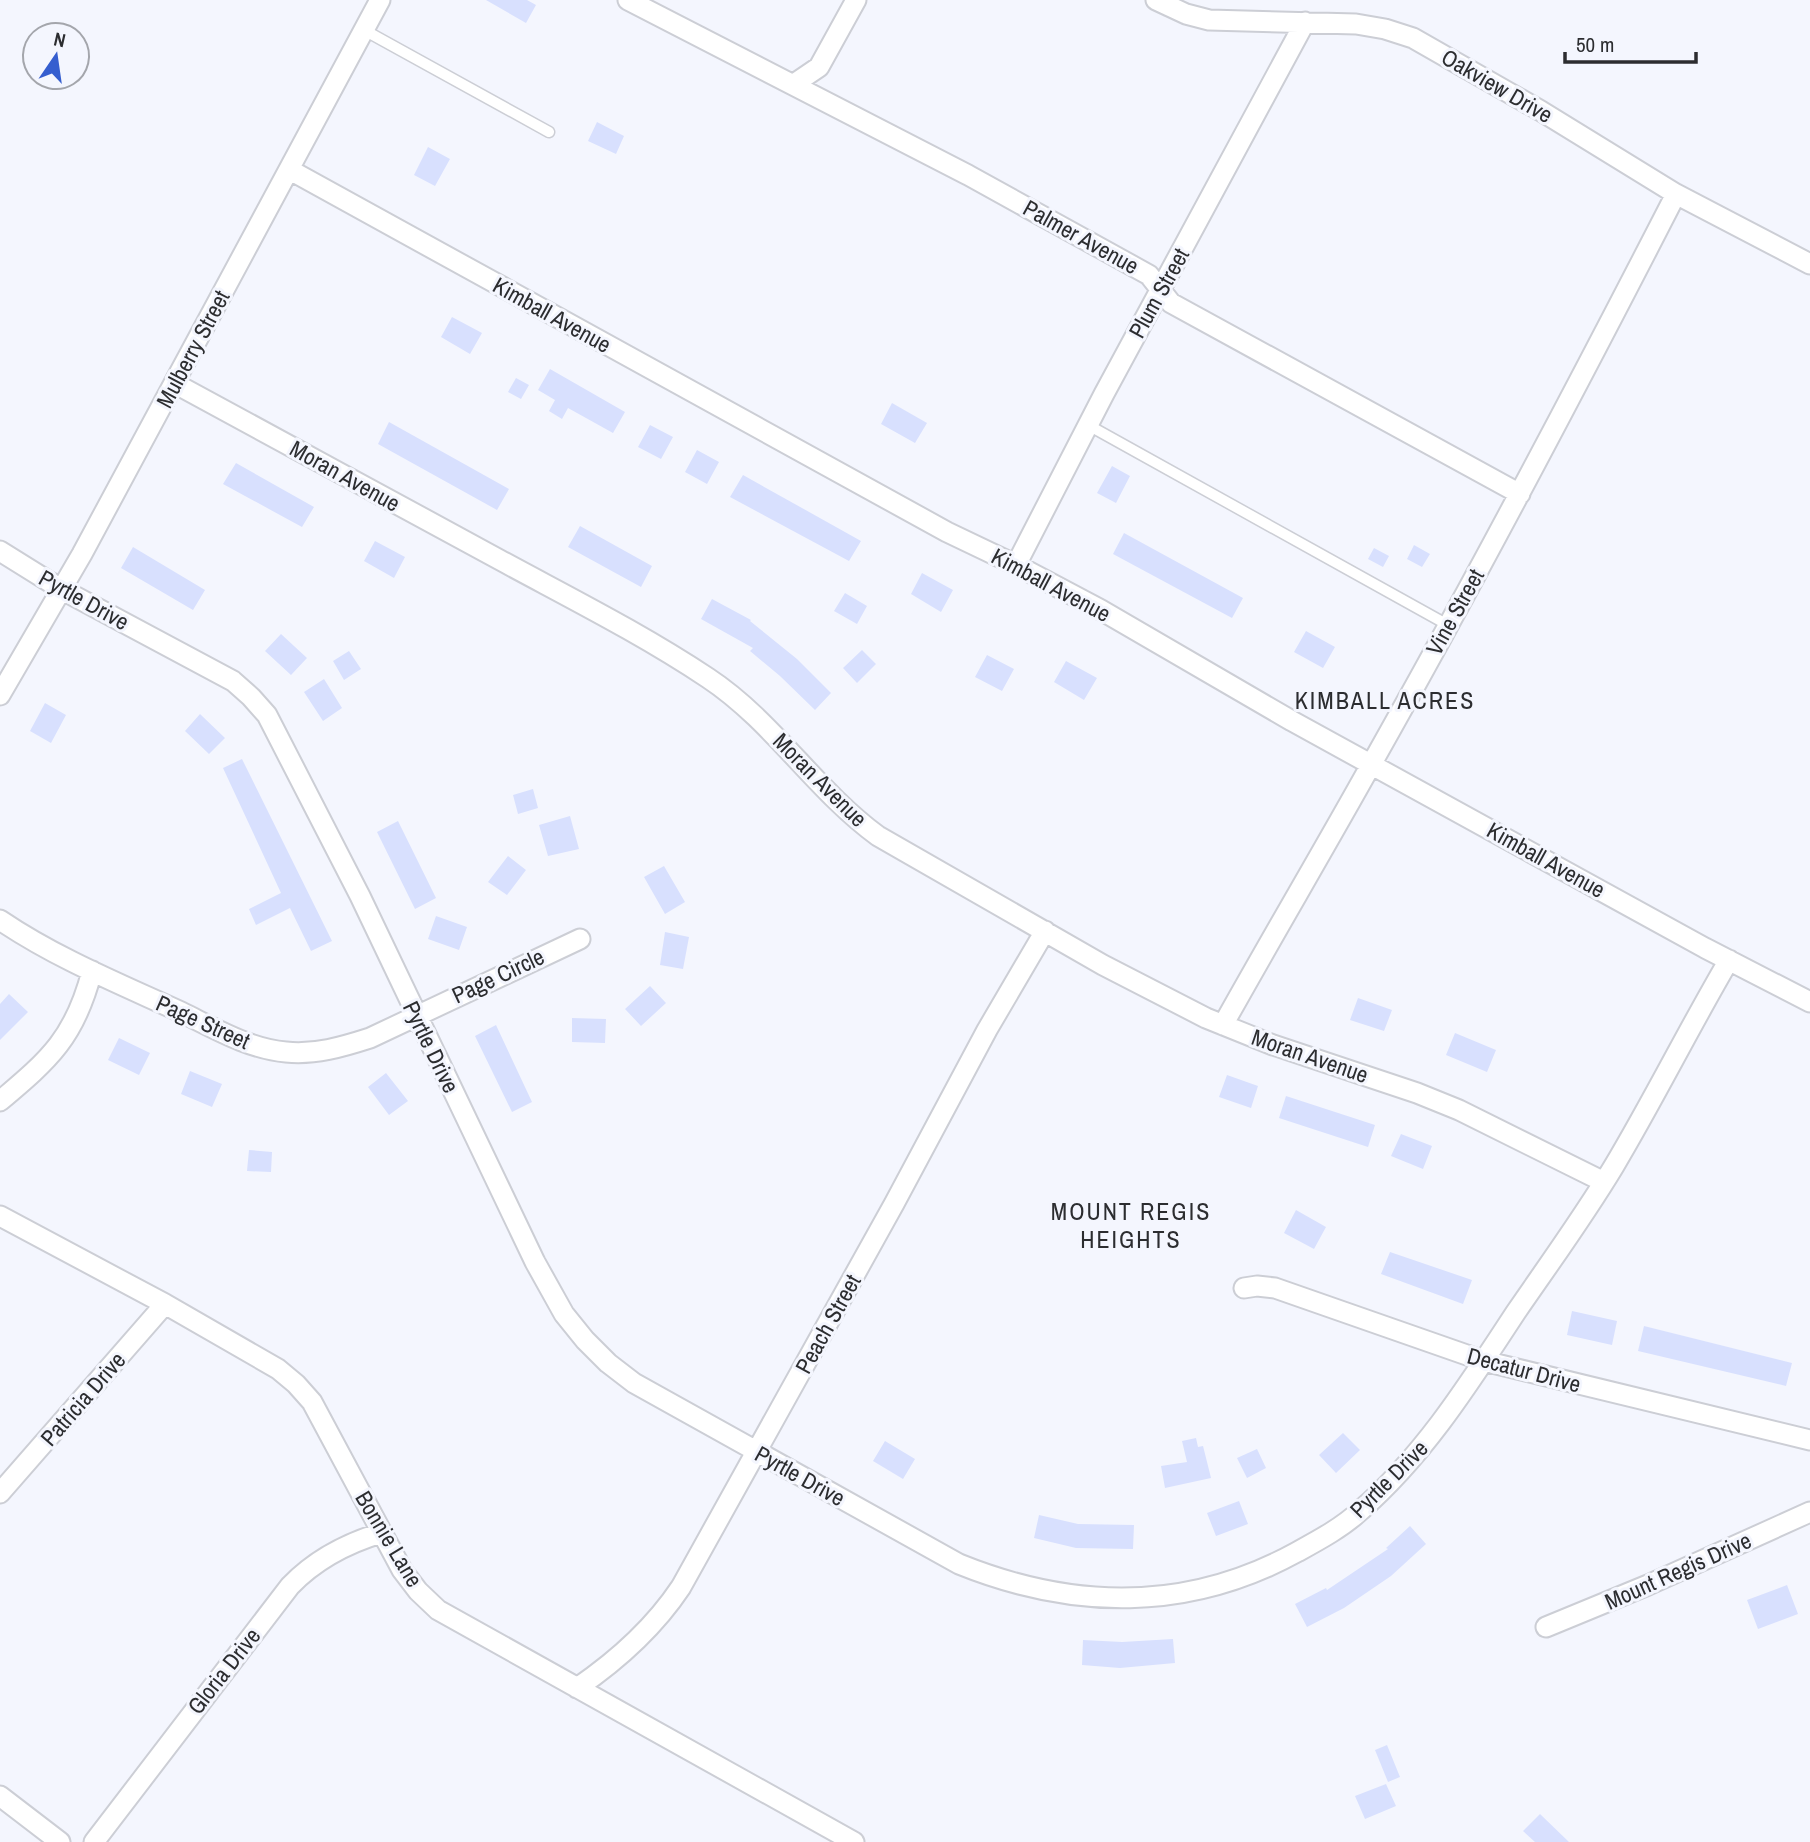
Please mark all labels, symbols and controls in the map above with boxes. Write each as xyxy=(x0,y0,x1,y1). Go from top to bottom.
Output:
north arrow xyxy=(21,21,91,91)
scale bar xyxy=(1565,21,1696,65)
text: N xyxy=(51,26,68,53)
text: 50 m xyxy=(1576,30,1614,59)
street label: Oakview Drive xyxy=(1436,41,1559,130)
street label: Palmer Avenue xyxy=(1018,192,1145,281)
street label: Plum Street xyxy=(1121,242,1196,343)
street label: Kimball Avenue xyxy=(488,269,617,360)
street label: Mulberry Street xyxy=(149,285,237,413)
street label: Moran Avenue xyxy=(285,433,406,519)
street label: Kimball Avenue xyxy=(986,540,1116,629)
street label: Pyrtle Drive xyxy=(34,562,135,637)
street label: Vine Street xyxy=(1418,563,1491,660)
district label: KIMBALL ACRES xyxy=(1295,684,1475,716)
street label: Moran Avenue xyxy=(767,726,874,833)
street label: Kimball Avenue xyxy=(1482,814,1611,905)
street label: Page Circle xyxy=(447,941,549,1010)
street label: Page Street xyxy=(151,987,255,1056)
street label: Pyrtle Drive xyxy=(396,996,467,1098)
street label: Moran Avenue xyxy=(1248,1021,1373,1090)
district label: MOUNT REGIS HEIGHTS xyxy=(1051,1195,1211,1255)
street label: Peach Street xyxy=(788,1269,868,1379)
street label: Decatur Drive xyxy=(1464,1339,1584,1400)
street label: Patricia Drive xyxy=(33,1345,132,1452)
street label: Pyrtle Drive xyxy=(1343,1433,1434,1524)
street label: Pyrtle Drive xyxy=(750,1438,851,1513)
street label: Bonnie Lane xyxy=(349,1485,430,1593)
street label: Mount Regis Drive xyxy=(1600,1524,1756,1617)
street label: Gloria Drive xyxy=(180,1621,267,1720)

